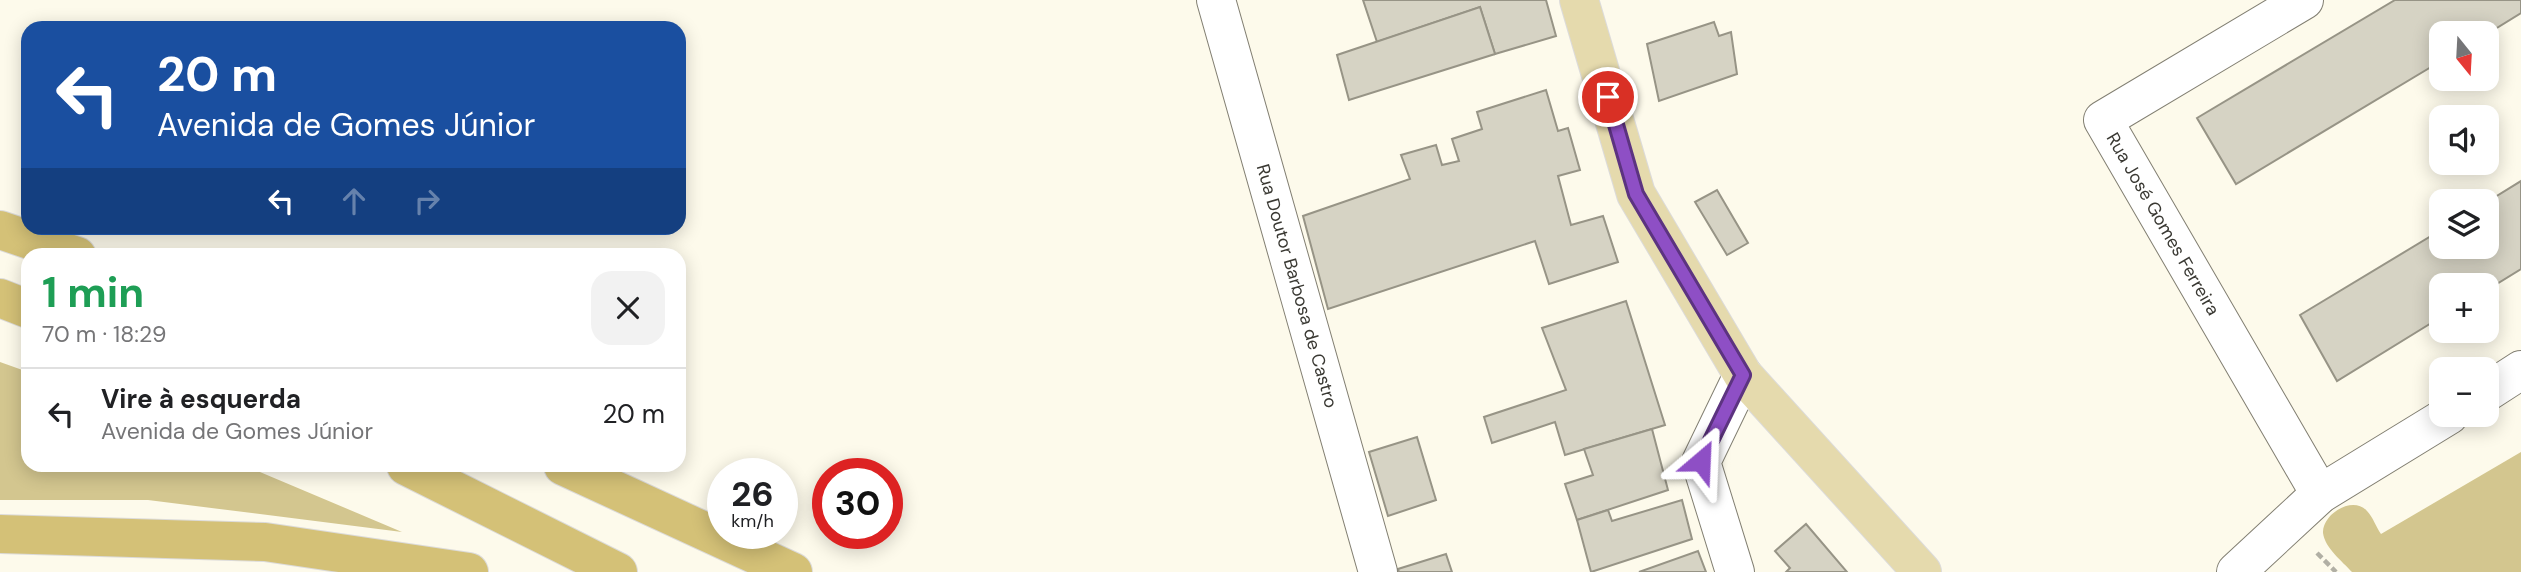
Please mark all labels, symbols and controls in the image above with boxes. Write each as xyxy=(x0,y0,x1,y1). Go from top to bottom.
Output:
north arrow xyxy=(2429,21,2499,91)
map controls xyxy=(2429,21,2499,427)
text: 20 m xyxy=(157,42,277,106)
icon: left xyxy=(42,49,133,140)
pin xyxy=(1578,67,1638,127)
icon: arrive xyxy=(1589,78,1627,116)
text: Avenida de Gomes Júnior xyxy=(157,104,535,146)
button: sound xyxy=(2429,105,2499,175)
street label: Rua José Gomes Ferreira xyxy=(2101,128,2225,320)
street label: Rua Doutor Barbosa de Castro xyxy=(1251,161,1343,411)
icon: left xyxy=(262,182,300,220)
icon: ahead xyxy=(335,182,373,220)
icon: right xyxy=(408,182,446,220)
button: layers xyxy=(2429,189,2499,259)
text: 1 min xyxy=(42,265,144,320)
button: close xyxy=(591,271,665,345)
button: + xyxy=(2429,273,2499,343)
text: 70 m · 18:29 xyxy=(42,319,166,349)
button: − xyxy=(2429,357,2499,427)
text: Vire à esquerda xyxy=(101,382,301,416)
icon: left xyxy=(42,395,80,433)
text: 20 m xyxy=(602,397,665,431)
text: Avenida de Gomes Júnior xyxy=(101,416,373,446)
position arrow xyxy=(1664,424,1738,498)
speed limit sign: 30 xyxy=(812,458,903,549)
text: 26 xyxy=(731,471,774,517)
text: km/h xyxy=(731,509,774,533)

